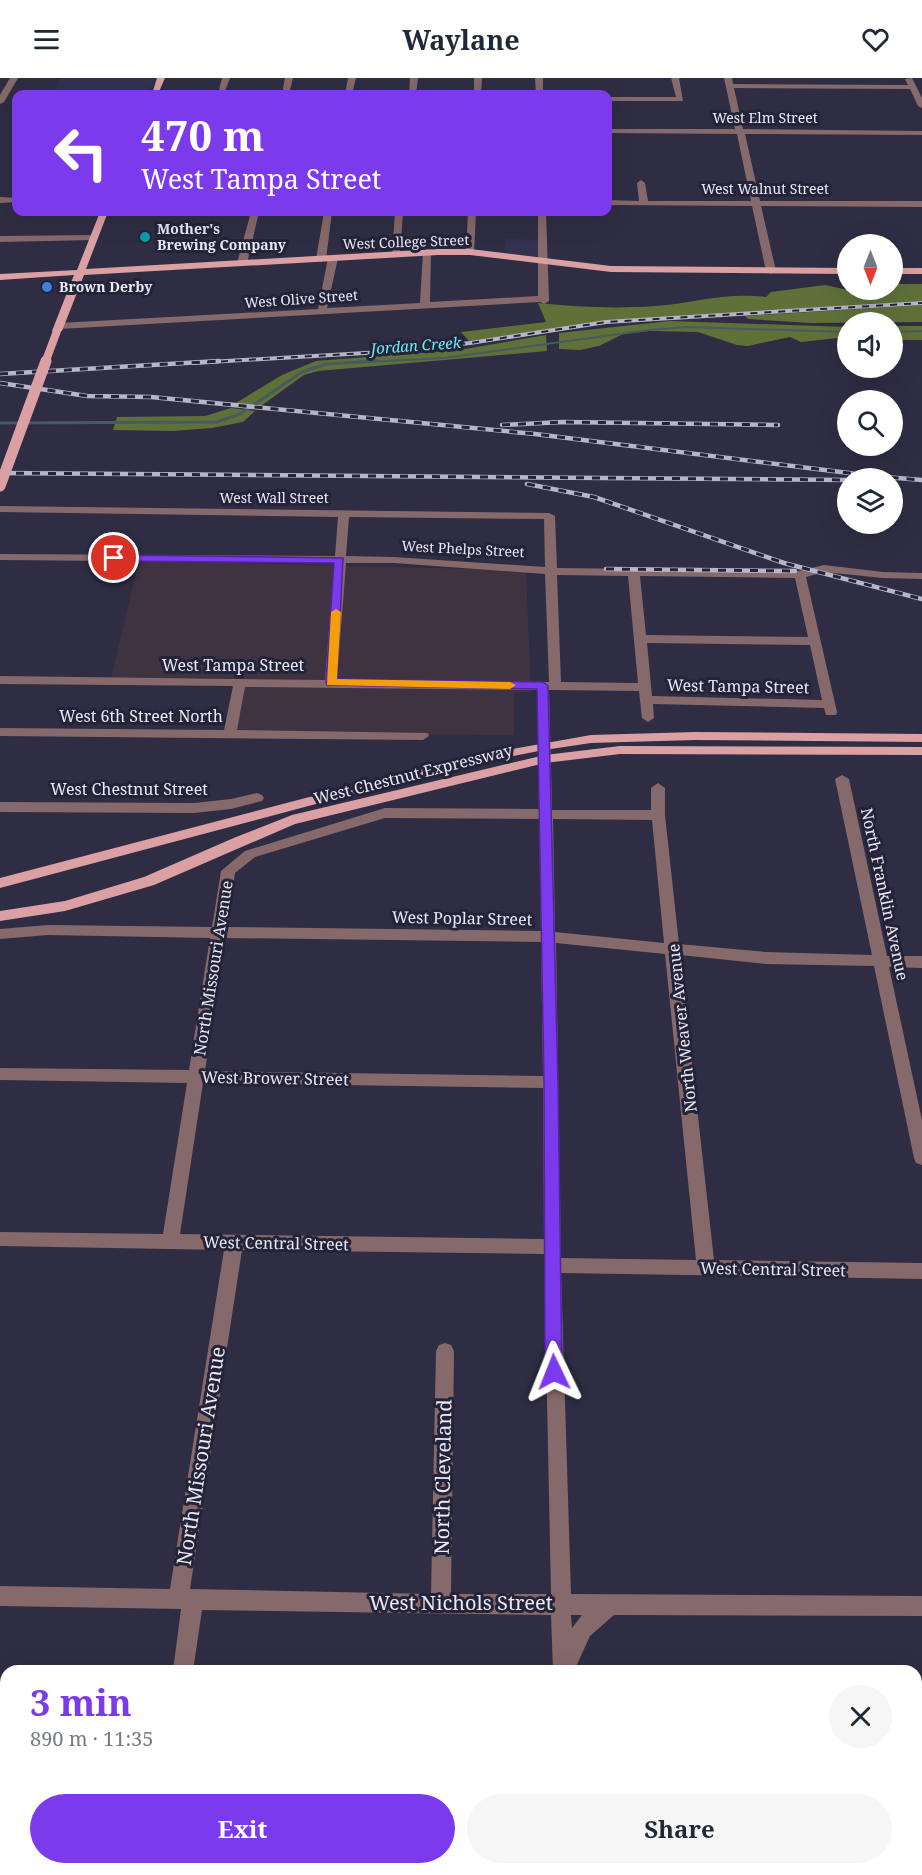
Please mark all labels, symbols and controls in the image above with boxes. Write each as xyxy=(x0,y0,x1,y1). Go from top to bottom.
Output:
text: Waylane xyxy=(402,21,520,58)
icon: menu xyxy=(30,23,63,56)
icon: heart xyxy=(859,23,892,56)
text: 470 m xyxy=(141,106,265,163)
street label: West Elm Street xyxy=(712,108,818,127)
icon: left xyxy=(42,114,120,192)
text: West Tampa Street xyxy=(141,160,381,197)
street label: West Walnut Street xyxy=(701,179,829,198)
place label: Mother's Brewing Company xyxy=(157,219,287,254)
marker: Mother's Brewing Company xyxy=(138,230,152,244)
street label: West College Street xyxy=(342,230,470,253)
north arrow xyxy=(837,234,903,300)
map controls xyxy=(837,234,903,534)
place label: Brown Derby xyxy=(59,277,153,296)
marker: Brown Derby xyxy=(40,280,54,294)
street label: West Olive Street xyxy=(244,285,358,312)
button: sound xyxy=(837,312,903,378)
water label: Jordan Creek xyxy=(367,332,462,358)
button: search xyxy=(837,390,903,456)
button: layers xyxy=(837,468,903,534)
street label: West Wall Street xyxy=(219,488,329,507)
pin xyxy=(88,532,139,583)
street label: West Phelps Street xyxy=(401,536,525,561)
icon: arrive xyxy=(97,541,130,574)
street label: West Tampa Street xyxy=(162,654,305,676)
street label: West Tampa Street xyxy=(667,674,810,698)
street label: West 6th Street North xyxy=(59,705,223,727)
street label: West Chestnut Expressway xyxy=(311,738,516,809)
street label: West Chestnut Street xyxy=(50,778,208,800)
street label: North Franklin Avenue xyxy=(856,806,914,982)
street label: North Missouri Avenue xyxy=(188,879,238,1057)
street label: West Poplar Street xyxy=(392,906,533,930)
street label: North Weaver Avenue xyxy=(662,943,702,1113)
street label: West Brower Street xyxy=(201,1066,349,1090)
street label: West Central Street xyxy=(203,1231,349,1255)
street label: West Central Street xyxy=(700,1257,846,1281)
position arrow xyxy=(522,1340,586,1404)
street label: North Missouri Avenue xyxy=(170,1345,231,1567)
street label: North Cleveland xyxy=(428,1399,457,1555)
street label: West Nichols Street xyxy=(369,1589,553,1616)
text: 3 min xyxy=(30,1678,132,1727)
button: close xyxy=(829,1685,892,1748)
text: 890 m · 11:35 xyxy=(30,1725,153,1752)
button: Exit xyxy=(30,1794,455,1863)
button: Share xyxy=(467,1794,892,1863)

